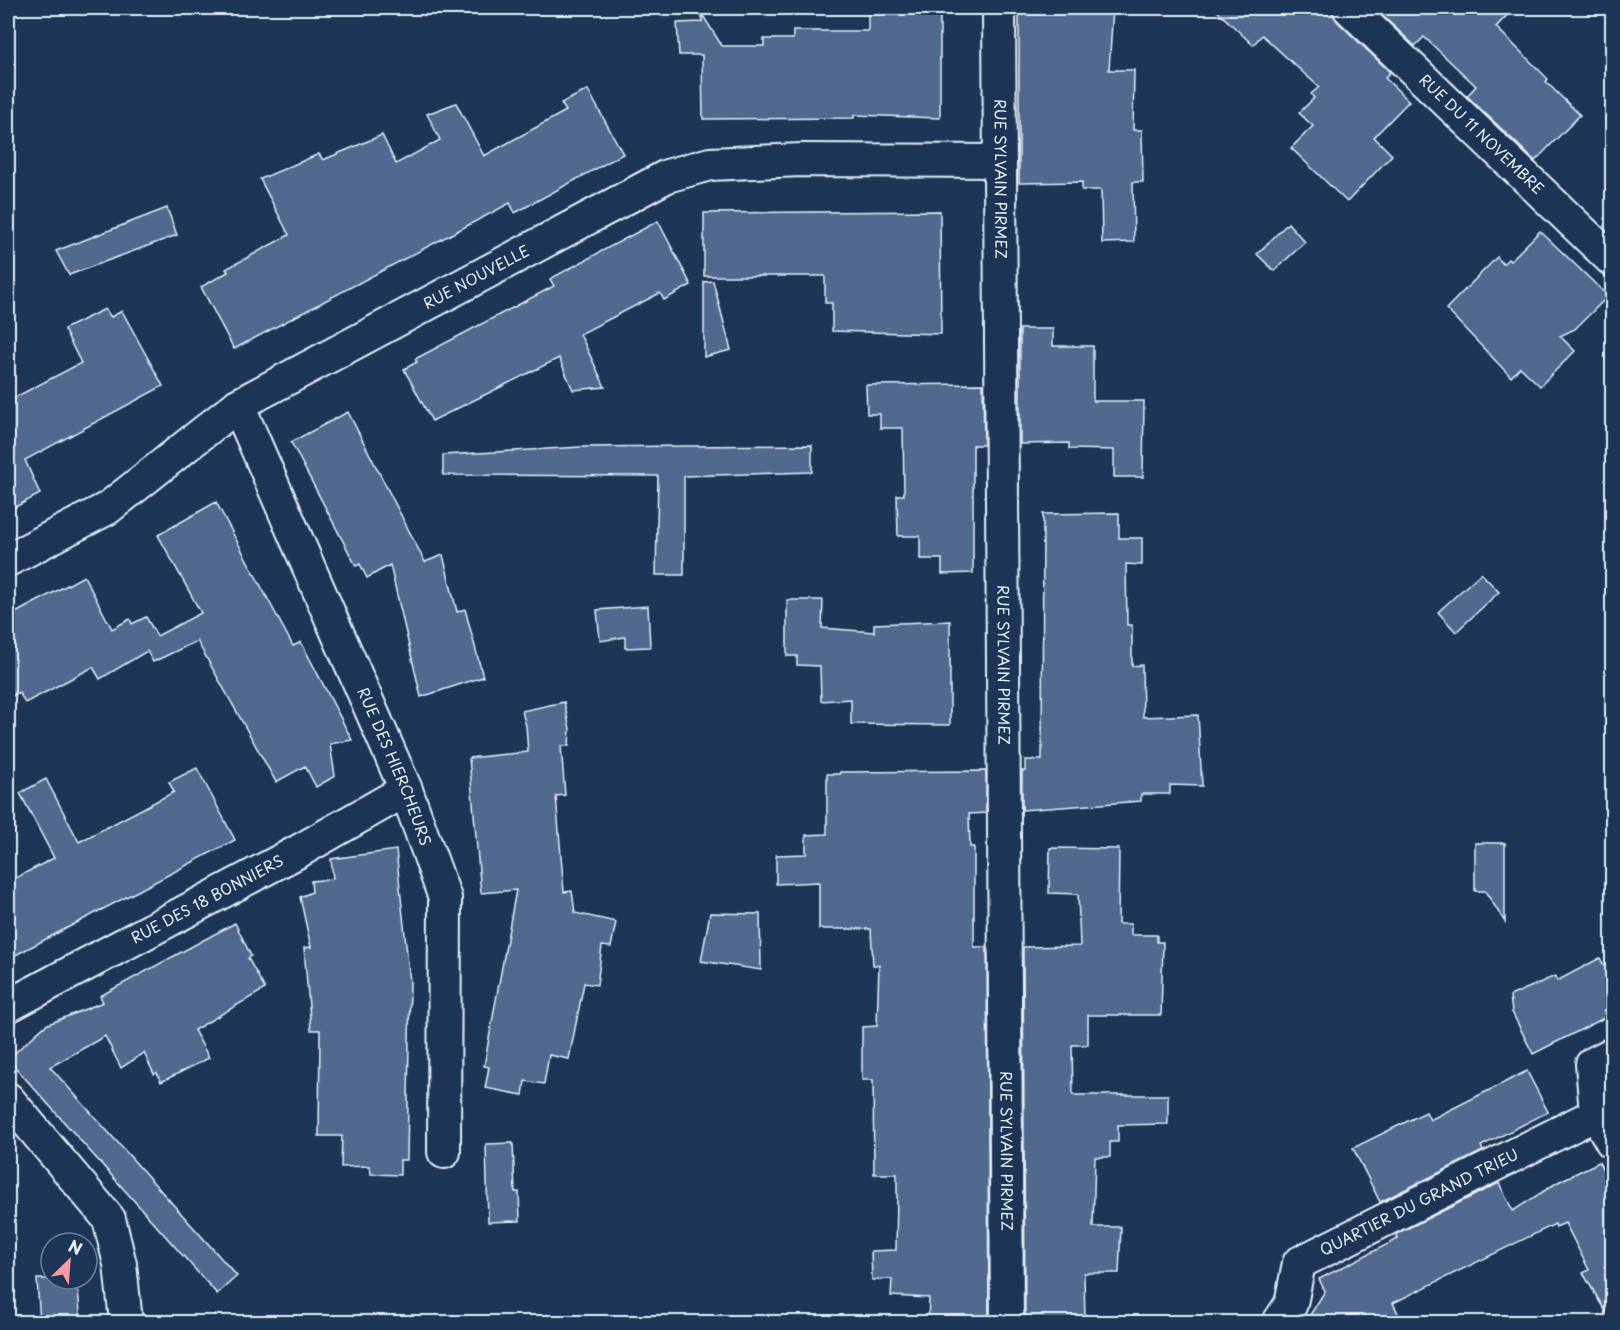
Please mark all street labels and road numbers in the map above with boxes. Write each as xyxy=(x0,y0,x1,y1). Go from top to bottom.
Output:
street label: RUE DU 11 NOVEMBRE xyxy=(1415,68,1550,199)
street label: RUE SYLVAIN PIRMEZ xyxy=(990,99,1014,259)
street label: RUE NOUVELLE xyxy=(419,239,533,314)
street label: RUE SYLVAIN PIRMEZ xyxy=(993,585,1016,745)
street label: RUE DES HIERCHEURS xyxy=(353,683,438,849)
street label: RUE DES 18 BONNIERS xyxy=(126,848,287,949)
street label: RUE SYLVAIN PIRMEZ xyxy=(995,1071,1019,1231)
street label: QUARTIER DU GRAND TRIEU xyxy=(1315,1142,1522,1261)

